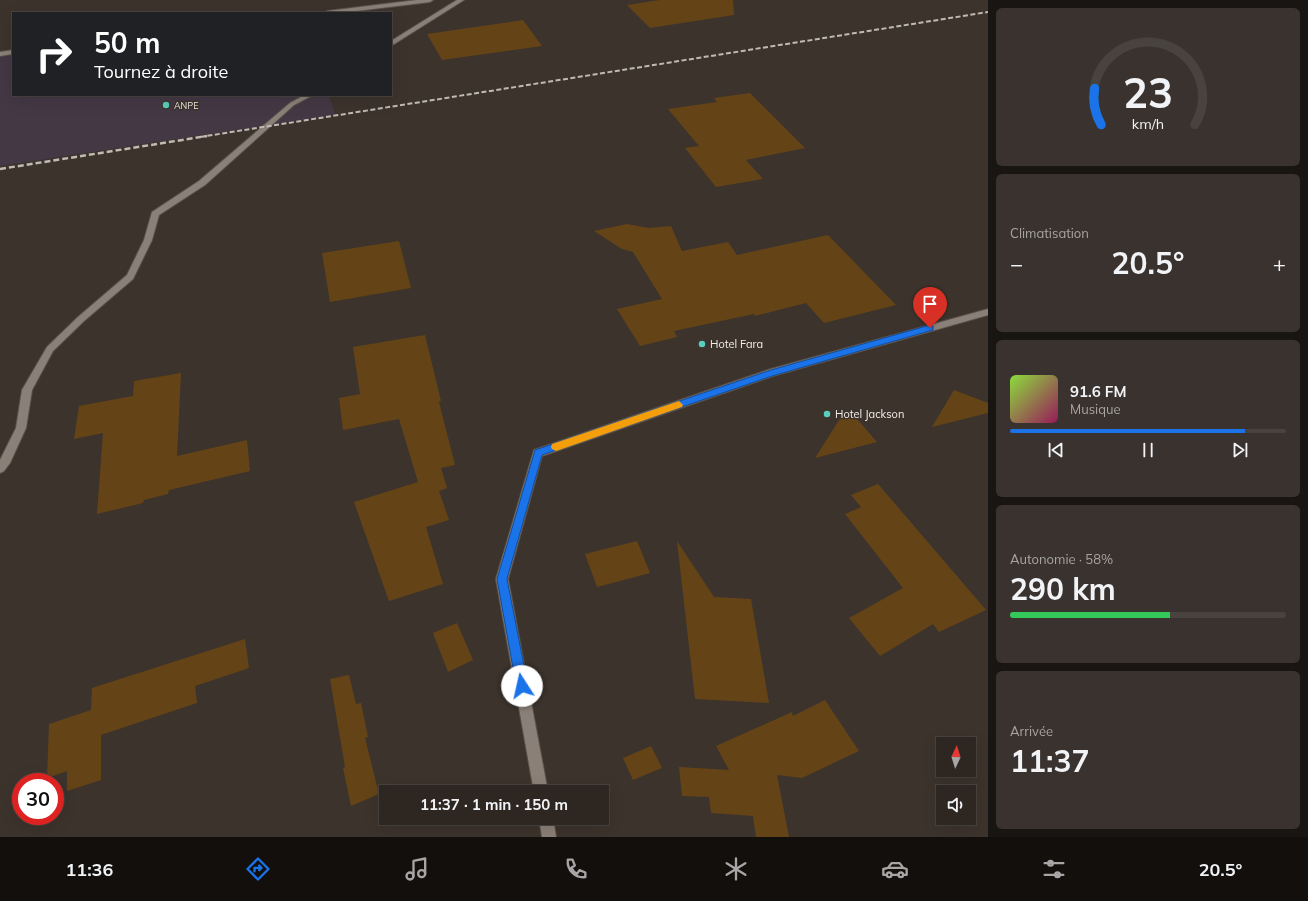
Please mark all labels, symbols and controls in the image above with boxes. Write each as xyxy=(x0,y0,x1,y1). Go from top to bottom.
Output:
text: 50 m xyxy=(94,25,160,60)
icon: right xyxy=(28,28,80,80)
text: Tournez à droite xyxy=(94,60,228,83)
text: 23 xyxy=(1123,66,1173,118)
marker: ANPE xyxy=(161,100,171,110)
place label: ANPE xyxy=(174,100,199,111)
text: km/h xyxy=(1132,114,1164,132)
text: Climatisation xyxy=(1010,225,1089,241)
text: 20.5° xyxy=(1112,244,1184,282)
text: − xyxy=(1010,250,1023,278)
text: + xyxy=(1273,250,1286,278)
pin xyxy=(913,287,947,328)
icon: arrive xyxy=(919,293,941,315)
place label: Hotel Fara xyxy=(710,337,763,351)
marker: Hotel Fara xyxy=(697,339,707,349)
text: 91.6 FM xyxy=(1070,382,1126,401)
text: Musique xyxy=(1070,401,1121,417)
place label: Hotel Jackson xyxy=(835,407,904,421)
marker: Hotel Jackson xyxy=(822,409,832,419)
icon: previous xyxy=(1045,439,1067,461)
icon: pause xyxy=(1137,439,1159,461)
icon: next xyxy=(1229,439,1251,461)
text: Autonomie · 58% xyxy=(1010,551,1113,567)
text: 290 km xyxy=(1010,570,1116,608)
position arrow xyxy=(501,665,543,707)
text: Arrivée xyxy=(1010,723,1053,739)
north arrow xyxy=(936,737,976,777)
map controls xyxy=(936,737,976,825)
text: 11:37 xyxy=(1010,742,1089,780)
speed limit sign: 30 xyxy=(12,773,64,825)
button: sound xyxy=(936,785,976,825)
text: 11:37 · 1 min · 150 m xyxy=(420,795,568,814)
icon: directions xyxy=(244,855,272,883)
icon: music xyxy=(403,855,431,883)
icon: phone xyxy=(562,855,590,883)
icon: climate xyxy=(722,855,750,883)
icon: car xyxy=(881,855,909,883)
icon: filters xyxy=(1040,855,1068,883)
text: 11:36 xyxy=(66,858,113,881)
text: 20.5° xyxy=(1199,858,1242,881)

